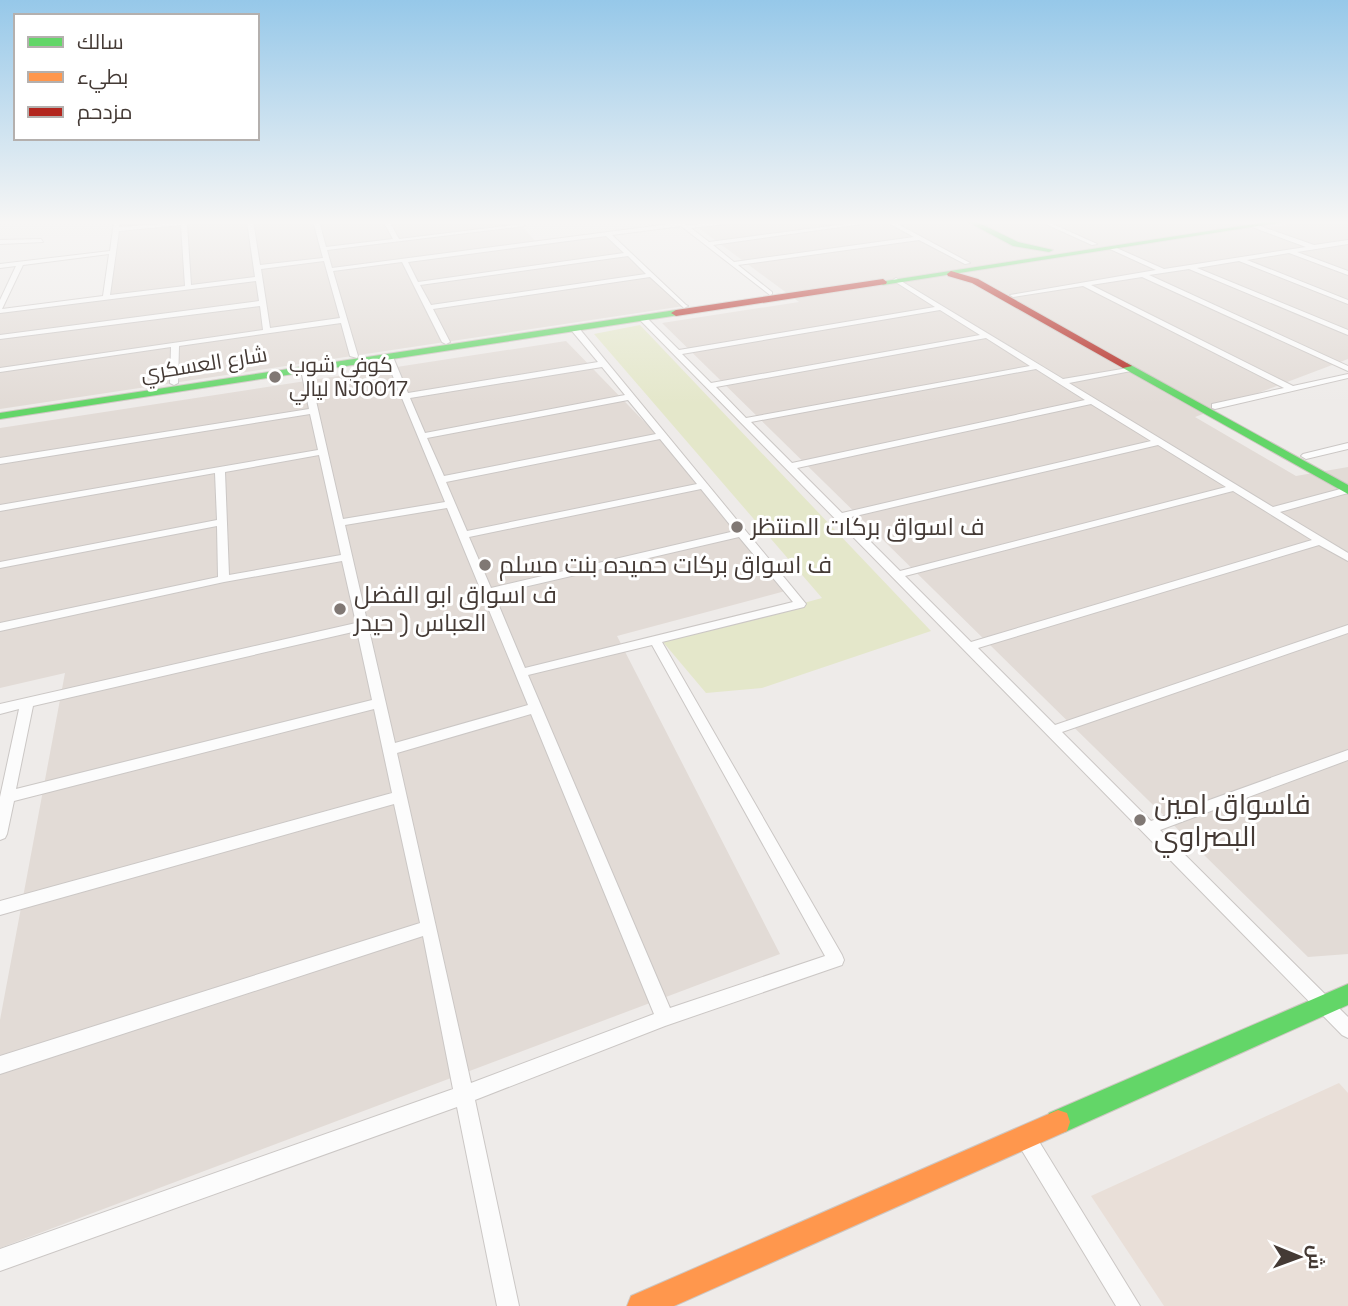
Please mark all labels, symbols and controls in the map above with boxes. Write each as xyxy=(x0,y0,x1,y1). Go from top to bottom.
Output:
legend xyxy=(14,14,259,140)
text: سالك xyxy=(77,28,124,55)
text: بطيء xyxy=(77,63,128,93)
text: مزدحم xyxy=(77,98,132,126)
street label: شارع العسكري xyxy=(139,340,270,390)
place label: كوفي شوب ليالي NJ0017 xyxy=(289,351,408,405)
marker: كوفي شوب ليالي NJ0017 xyxy=(267,369,283,385)
place label: ف اسواق بركات المنتظر xyxy=(749,511,985,542)
marker: ف اسواق بركات المنتظر xyxy=(729,519,745,535)
place label: ف اسواق بركات حميده بنت مسلم xyxy=(499,549,832,581)
marker: ف اسواق بركات حميده بنت مسلم xyxy=(477,557,493,573)
place label: ف اسواق ابو الفضل العباس ( حيدر xyxy=(352,579,557,638)
marker: ف اسواق ابو الفضل العباس ( حيدر xyxy=(332,601,348,617)
place label: فاسواق امين البصراوي xyxy=(1154,786,1311,858)
marker: فاسواق امين البصراوي xyxy=(1132,812,1148,828)
north arrow xyxy=(1264,1222,1334,1292)
text: ش xyxy=(1303,1245,1328,1270)

